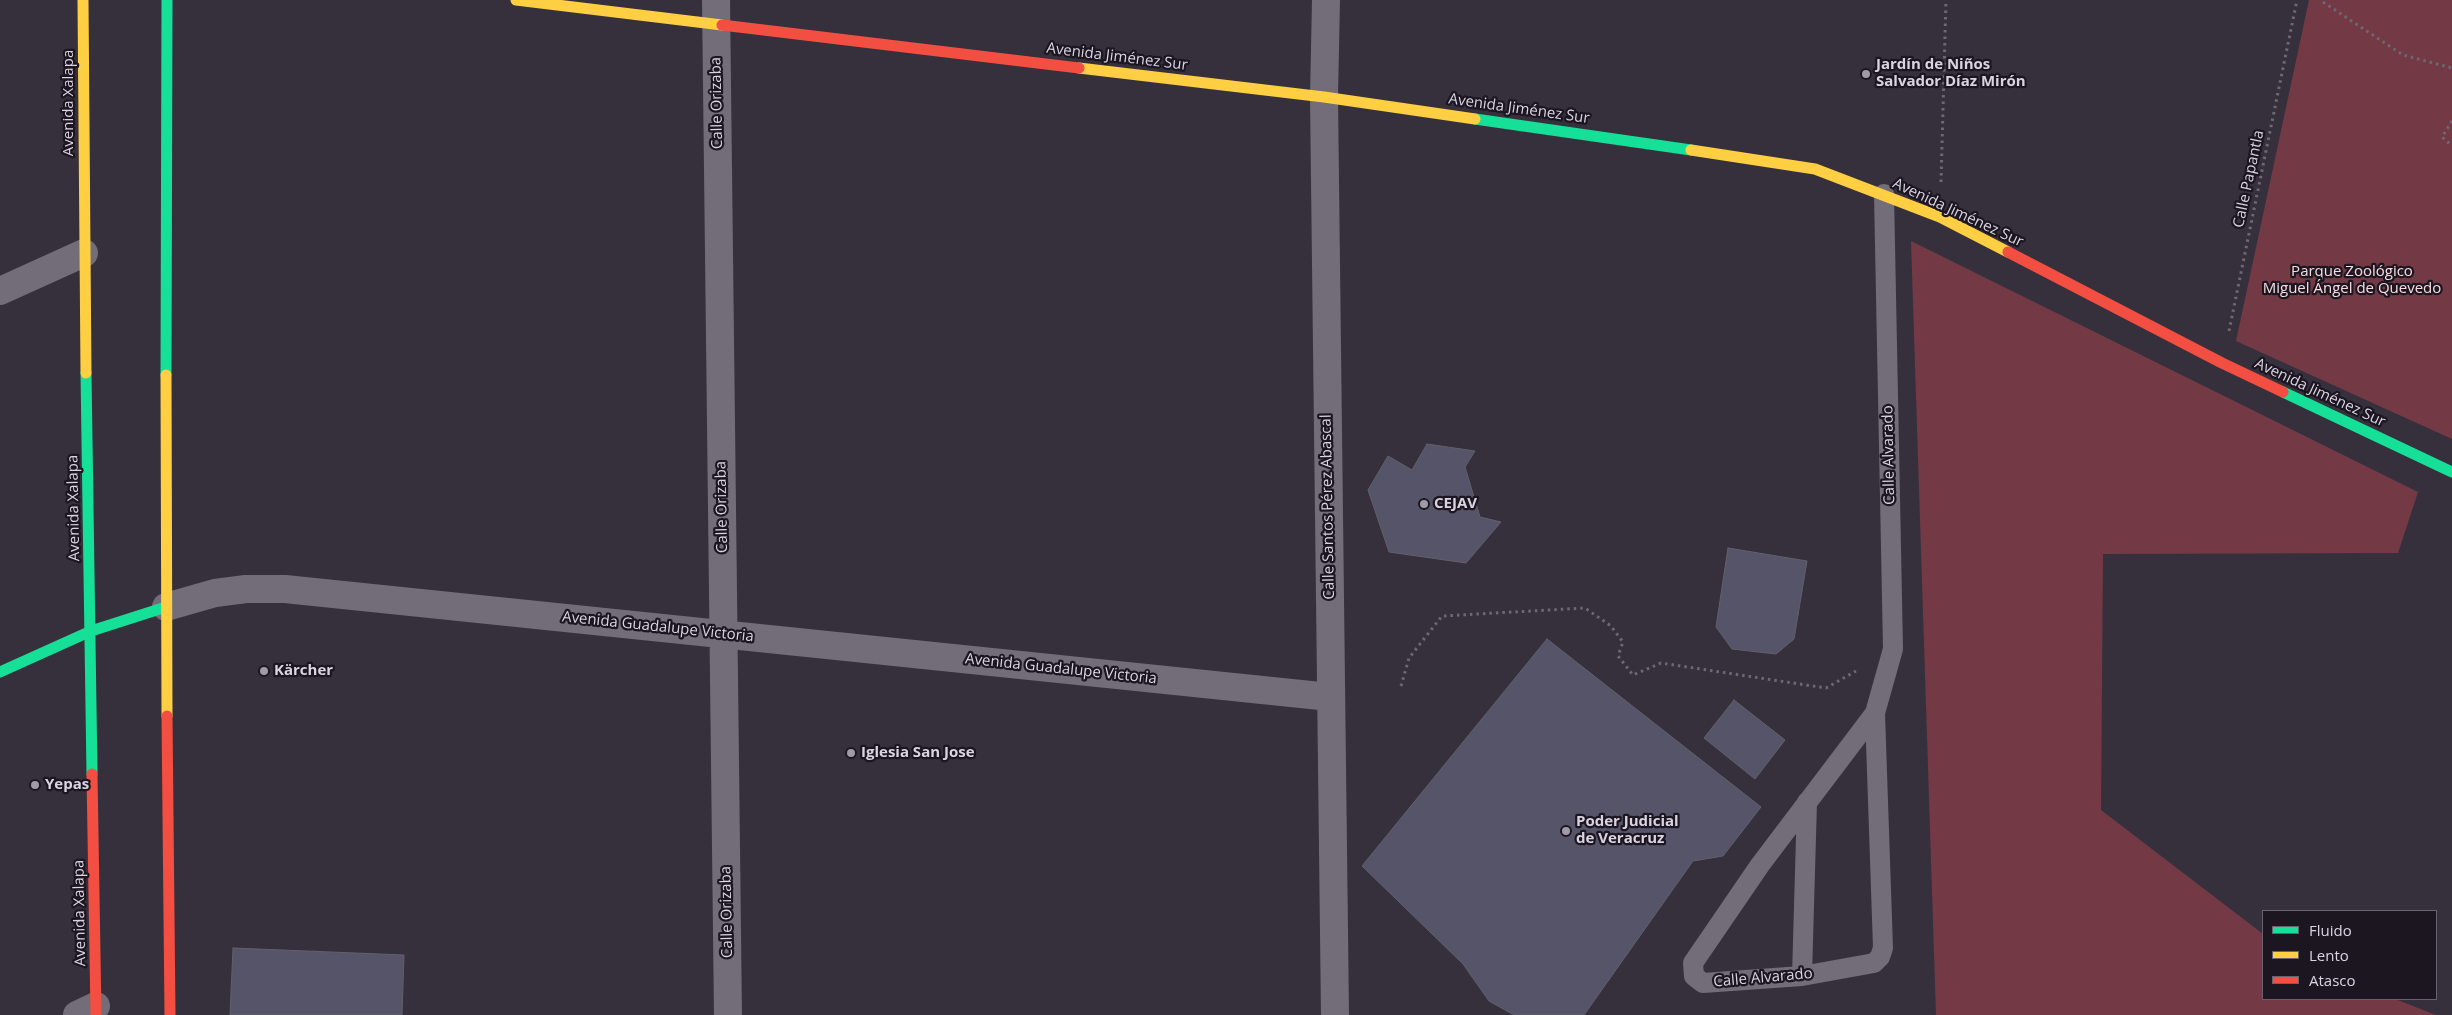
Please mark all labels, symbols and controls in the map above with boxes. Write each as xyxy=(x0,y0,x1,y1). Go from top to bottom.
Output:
street label: Avenida Jiménez Sur xyxy=(1045,39,1189,75)
street label: Avenida Xalapa xyxy=(60,50,78,156)
place label: Jardín de Niños Salvador Díaz Mirón xyxy=(1876,56,2026,91)
street label: Calle Orizaba xyxy=(707,57,727,149)
marker: Jardín de Niños Salvador Díaz Mirón xyxy=(1860,68,1872,80)
street label: Avenida Jiménez Sur xyxy=(1447,90,1591,128)
street label: Calle Papantla xyxy=(2230,129,2268,229)
street label: Avenida Jiménez Sur xyxy=(1890,175,2026,251)
park label: Parque Zoológico Miguel Ángel de Quevedo xyxy=(2263,263,2441,298)
street label: Avenida Jiménez Sur xyxy=(2252,355,2388,431)
street label: Calle Alvarado xyxy=(1879,405,1899,505)
street label: Calle Santos Pérez Abascal xyxy=(1317,414,1339,600)
street label: Avenida Xalapa xyxy=(64,455,84,561)
street label: Calle Orizaba xyxy=(712,461,732,553)
place label: CEJAV xyxy=(1434,495,1477,513)
marker: CEJAV xyxy=(1418,498,1430,510)
street label: Avenida Guadalupe Victoria xyxy=(561,608,755,646)
street label: Avenida Guadalupe Victoria xyxy=(964,650,1158,688)
place label: Kärcher xyxy=(274,662,333,680)
marker: Kärcher xyxy=(258,665,270,677)
place label: Iglesia San Jose xyxy=(861,744,975,762)
marker: Iglesia San Jose xyxy=(845,747,857,759)
place label: Yepas xyxy=(45,776,89,794)
marker: Yepas xyxy=(29,779,41,791)
place label: Poder Judicial de Veracruz xyxy=(1576,813,1679,848)
marker: Poder Judicial de Veracruz xyxy=(1560,825,1572,837)
street label: Avenida Xalapa xyxy=(70,860,90,966)
street label: Calle Orizaba xyxy=(717,866,737,958)
legend xyxy=(2262,910,2437,1000)
text: Fluido xyxy=(2309,920,2352,940)
text: Lento xyxy=(2309,945,2349,965)
street label: Calle Alvarado xyxy=(1713,965,1813,991)
text: Atasco xyxy=(2309,970,2356,990)

